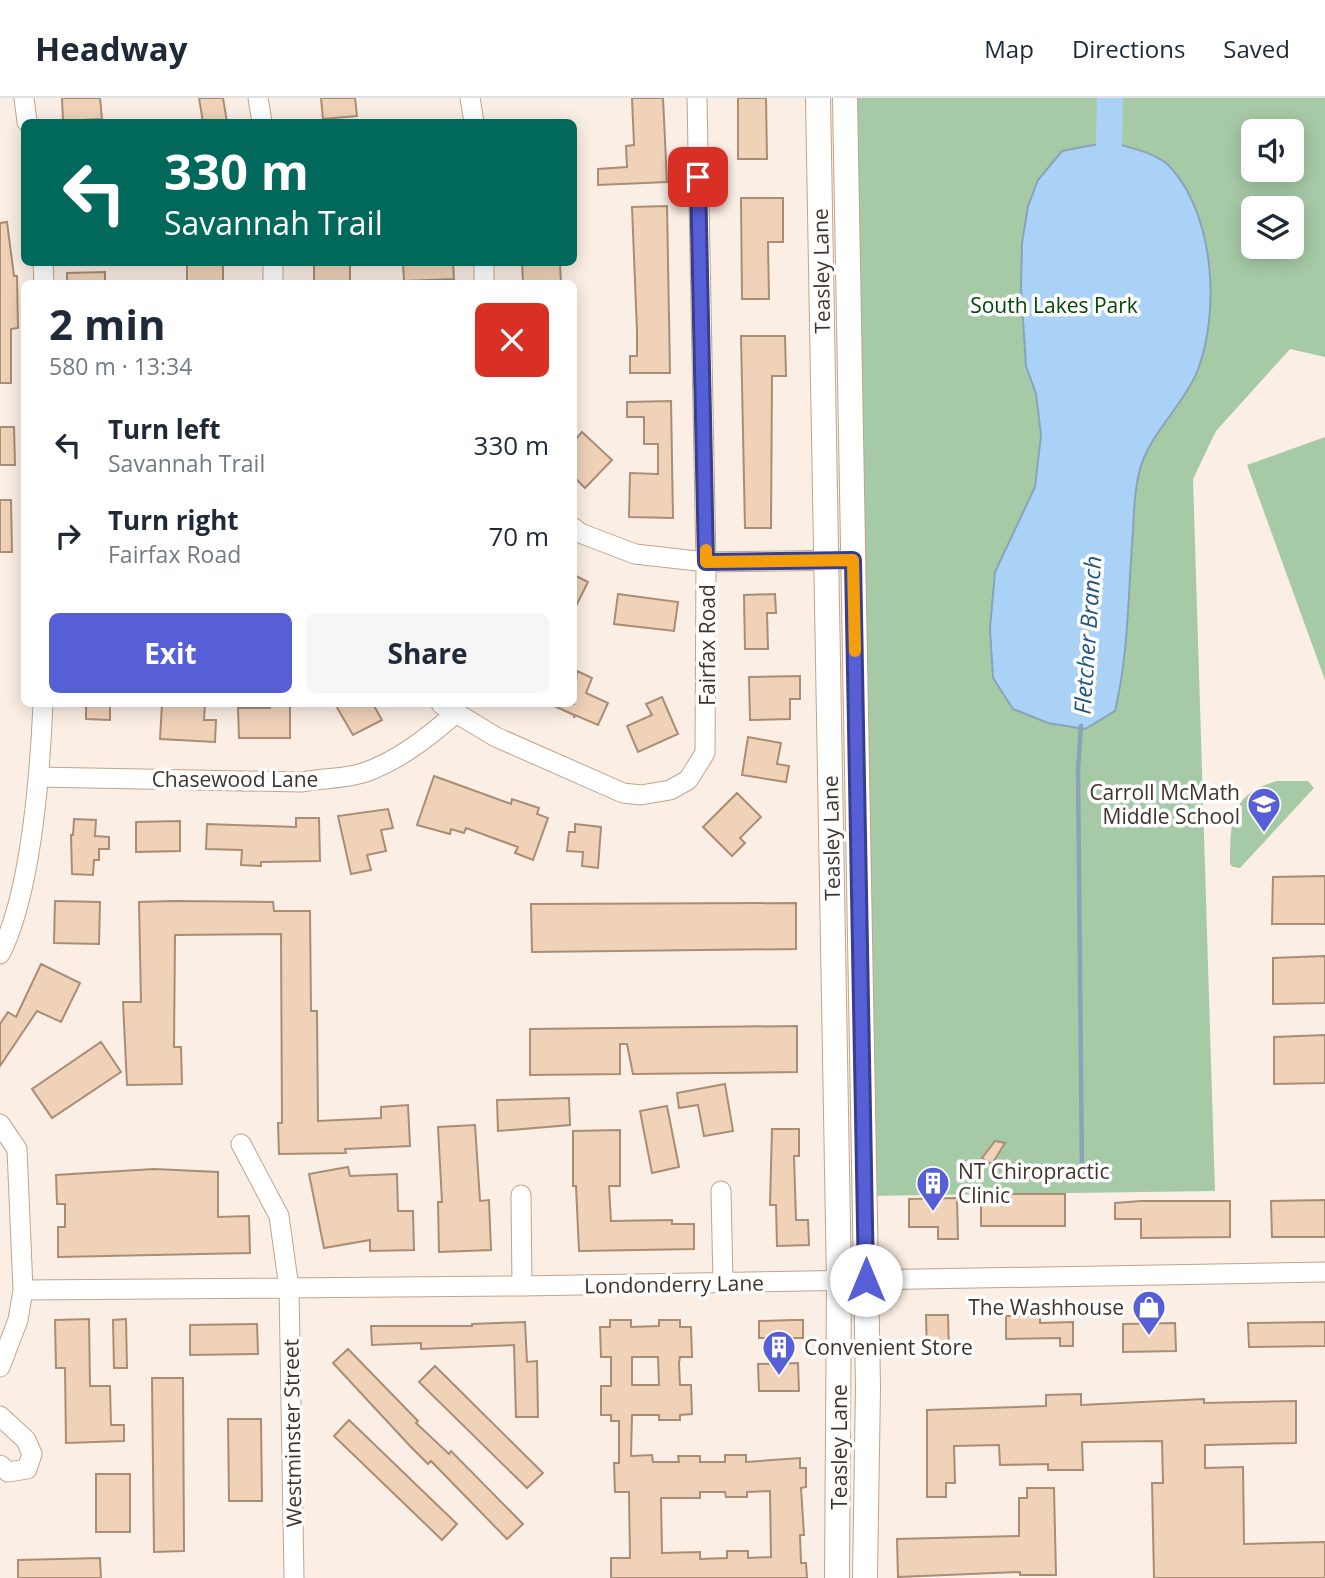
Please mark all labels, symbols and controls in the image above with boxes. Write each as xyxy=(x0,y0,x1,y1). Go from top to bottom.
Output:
text: Headway xyxy=(35,26,188,71)
text: Map xyxy=(984,32,1034,65)
text: Directions xyxy=(1072,32,1185,65)
text: Saved xyxy=(1223,32,1290,65)
map controls xyxy=(1241,119,1304,259)
button: sound xyxy=(1241,119,1304,182)
text: 330 m xyxy=(164,138,309,204)
icon: left xyxy=(49,147,140,238)
pin xyxy=(668,147,728,207)
icon: arrive xyxy=(679,158,717,196)
button: layers xyxy=(1241,196,1304,259)
text: Savannah Trail xyxy=(164,201,383,244)
street label: Teasley Lane xyxy=(806,208,836,334)
park label: South Lakes Park xyxy=(970,291,1138,319)
text: 2 min xyxy=(49,295,166,352)
button: close xyxy=(475,303,549,377)
text: 580 m · 13:34 xyxy=(49,350,192,382)
text: Turn left xyxy=(108,411,220,447)
icon: left xyxy=(49,426,87,464)
text: 330 m xyxy=(474,427,549,463)
text: Savannah Trail xyxy=(108,447,265,479)
text: Turn right xyxy=(108,502,239,538)
icon: right xyxy=(49,517,87,555)
text: 70 m xyxy=(488,518,549,554)
text: Fairfax Road xyxy=(108,538,241,570)
water label: Fletcher Branch xyxy=(1065,555,1109,715)
street label: Fairfax Road xyxy=(693,584,721,706)
button: Exit xyxy=(49,613,292,693)
button: Share xyxy=(306,613,549,693)
street label: Chasewood Lane xyxy=(152,765,318,793)
street label: Teasley Lane xyxy=(816,775,846,901)
place label: Carroll McMath Middle School xyxy=(1089,778,1240,830)
school or university icon: Carroll McMath Middle School xyxy=(1245,785,1283,834)
place label: NT Chiropractic Clinic xyxy=(958,1157,1109,1209)
building icon: NT Chiropractic Clinic xyxy=(914,1164,952,1213)
position arrow xyxy=(829,1243,903,1317)
street label: Londonderry Lane xyxy=(584,1268,764,1300)
shop icon: The Washhouse xyxy=(1130,1288,1168,1337)
place label: The Washhouse xyxy=(968,1293,1124,1321)
building icon: Convenient Store xyxy=(760,1328,798,1377)
place label: Convenient Store xyxy=(804,1333,973,1361)
street label: Westminster Street xyxy=(276,1339,308,1527)
street label: Teasley Lane xyxy=(825,1384,853,1510)

